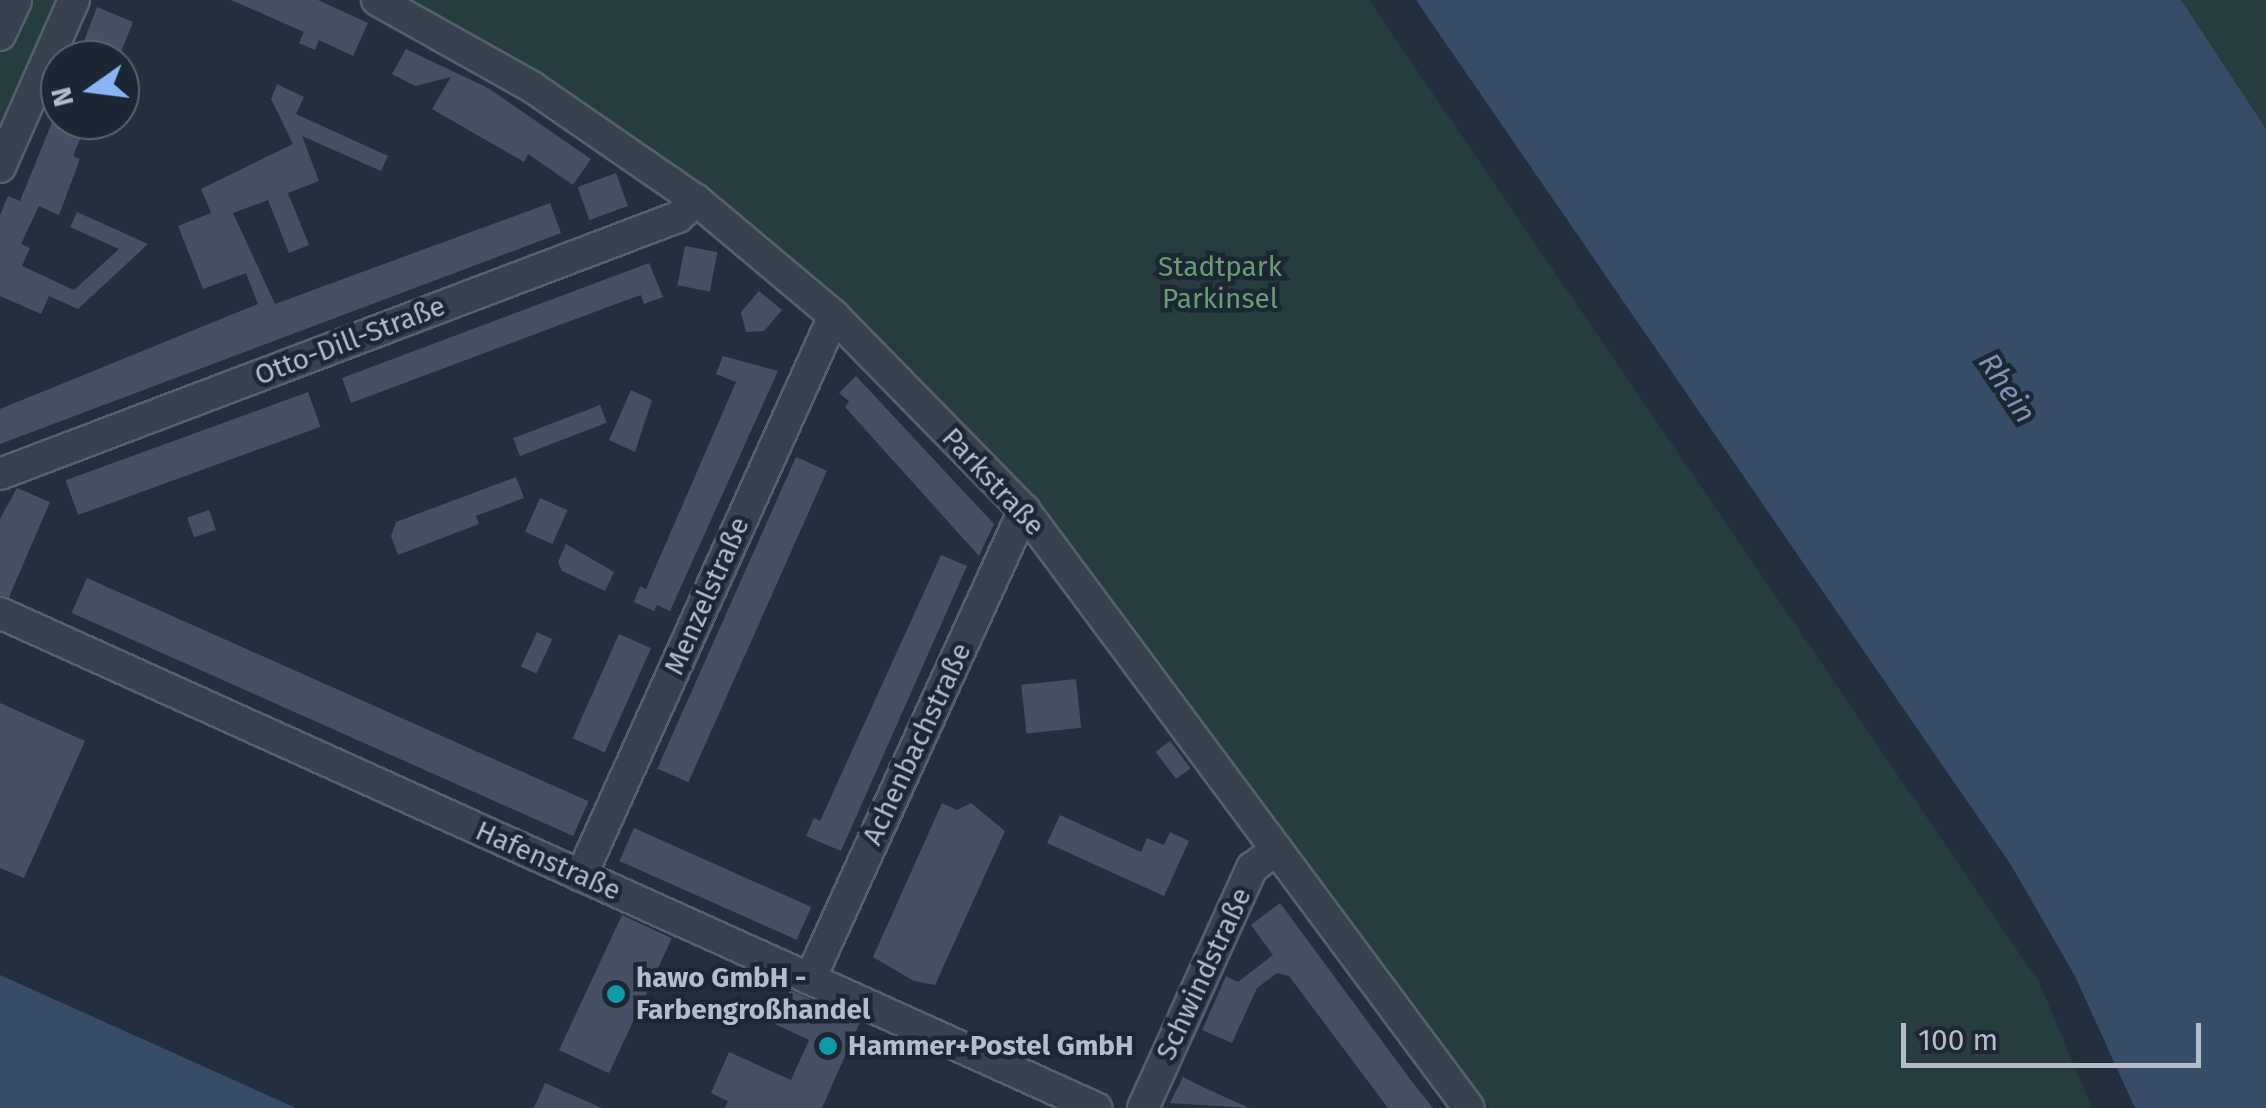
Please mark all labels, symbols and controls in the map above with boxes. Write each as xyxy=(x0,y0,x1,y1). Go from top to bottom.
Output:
north arrow xyxy=(40,40,140,140)
text: N xyxy=(44,84,81,110)
park label: Stadtpark Parkinsel xyxy=(1158,250,1282,316)
street label: Otto-Dill-Straße xyxy=(250,289,450,393)
water label: Rhein xyxy=(1971,346,2043,430)
street label: Parkstraße xyxy=(935,421,1051,543)
street label: Menzelstraße xyxy=(657,512,757,680)
street label: Achenbachstraße xyxy=(855,638,979,850)
street label: Hafenstraße xyxy=(470,814,626,908)
street label: Schwindstraße xyxy=(1149,882,1259,1066)
place label: hawo GmbH - Farbengroßhandel xyxy=(636,961,870,1027)
marker: hawo GmbH - Farbengroßhandel xyxy=(605,983,627,1005)
scale bar xyxy=(1906,1003,2206,1065)
text: 100 m xyxy=(1918,1022,1998,1058)
place label: Hammer+Postel GmbH xyxy=(848,1029,1134,1063)
marker: Hammer+Postel GmbH xyxy=(817,1035,839,1057)

